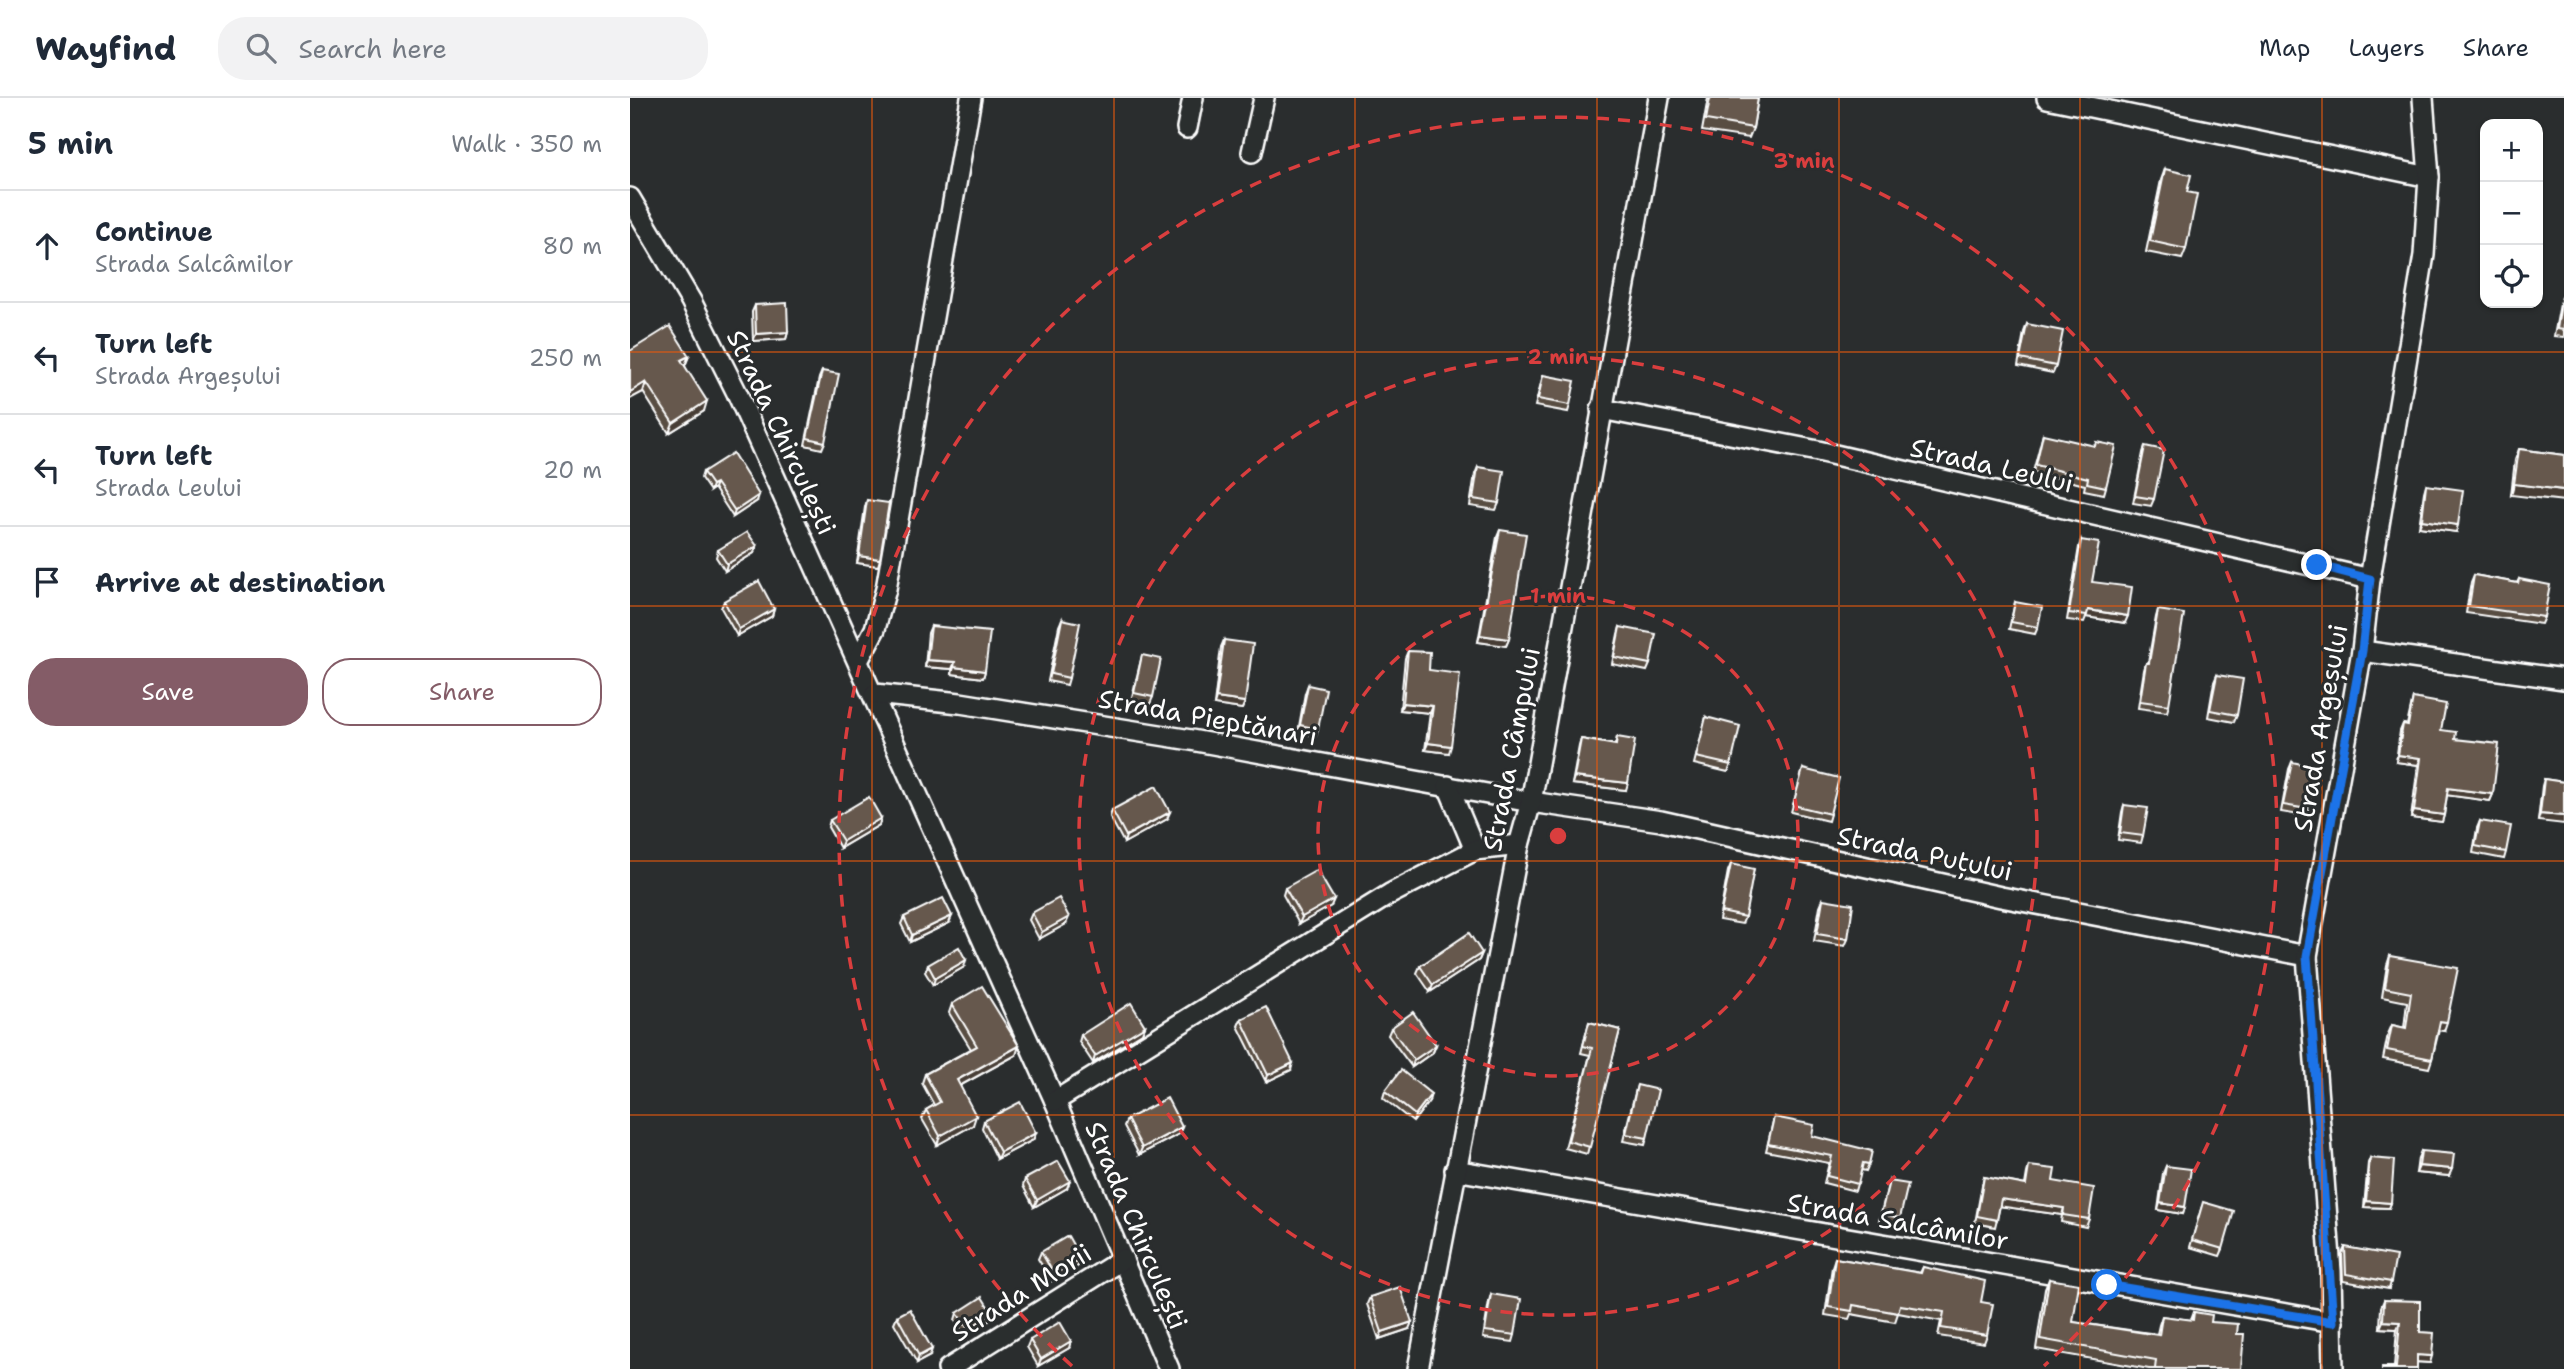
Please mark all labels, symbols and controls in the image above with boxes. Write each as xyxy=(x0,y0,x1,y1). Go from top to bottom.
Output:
search box xyxy=(218,17,708,80)
text: Wayfind xyxy=(35,26,176,71)
icon: search xyxy=(242,29,280,67)
text: Search here xyxy=(298,31,447,66)
text: Map xyxy=(2259,32,2310,64)
text: Layers xyxy=(2348,32,2425,64)
text: Share xyxy=(2463,32,2529,64)
map controls xyxy=(2480,119,2543,308)
button: + xyxy=(2480,119,2543,182)
text: 5 min xyxy=(28,123,113,164)
text: Walk · 350 m xyxy=(451,129,602,159)
text: 3 min xyxy=(1773,147,1835,175)
button: − xyxy=(2480,182,2543,245)
text: Continue xyxy=(95,214,213,249)
icon: ahead xyxy=(28,227,66,265)
text: 80 m xyxy=(543,231,602,261)
button: locate xyxy=(2480,245,2543,308)
text: Strada Salcâmilor xyxy=(95,249,294,279)
street label: Strada Chirculești xyxy=(718,324,845,541)
text: Turn left xyxy=(95,326,212,361)
icon: left xyxy=(28,339,66,377)
text: 250 m xyxy=(529,343,602,373)
text: 2 min xyxy=(1527,343,1589,371)
text: Strada Argeșului xyxy=(95,361,281,391)
street label: Strada Leului xyxy=(1907,429,2077,501)
text: Turn left xyxy=(95,438,212,473)
icon: left xyxy=(28,451,66,489)
text: 20 m xyxy=(543,455,602,485)
text: Strada Leului xyxy=(95,473,242,503)
route end xyxy=(2301,549,2332,580)
icon: arrive xyxy=(28,563,66,601)
text: Arrive at destination xyxy=(95,565,385,600)
text: 1 min xyxy=(1530,582,1586,610)
street label: Strada Argeșului xyxy=(2285,621,2356,835)
street label: Strada Câmpului xyxy=(1474,644,1548,854)
button: Save xyxy=(28,658,308,726)
button: Share xyxy=(322,658,602,726)
street label: Strada Pieptănari xyxy=(1096,681,1320,753)
street label: Strada Puțului xyxy=(1834,817,2016,890)
centre of rings xyxy=(1546,824,1570,848)
street label: Strada Chirculești xyxy=(1076,1116,1197,1335)
street label: Strada Salcâmilor xyxy=(1784,1184,2012,1258)
street label: Strada Morii xyxy=(944,1235,1098,1349)
route start xyxy=(2091,1269,2122,1300)

